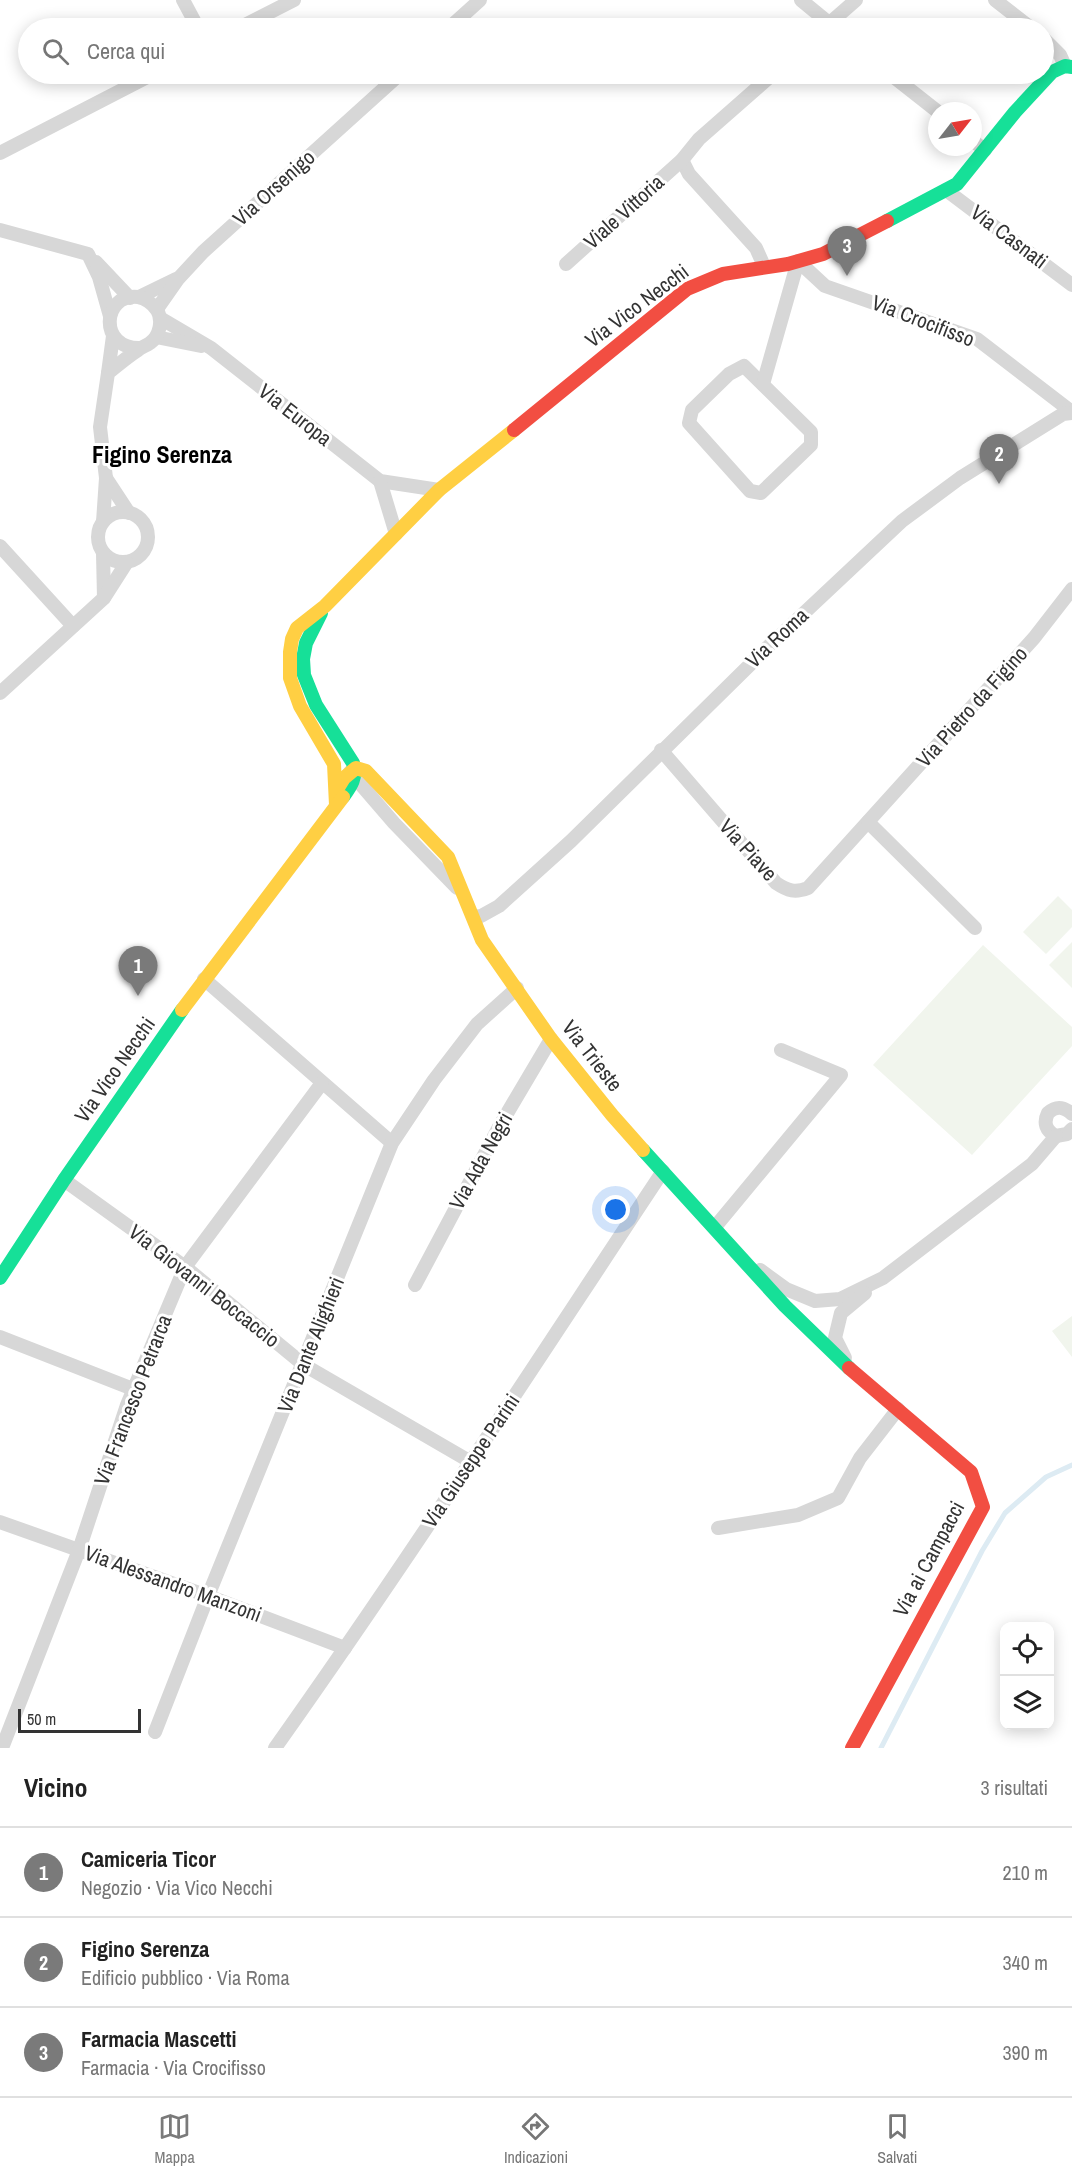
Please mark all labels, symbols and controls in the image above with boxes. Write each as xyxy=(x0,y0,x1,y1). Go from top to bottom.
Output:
search box xyxy=(18,18,1054,84)
icon: search xyxy=(39,35,72,68)
text: Cerca qui xyxy=(87,36,165,66)
north arrow xyxy=(928,102,982,156)
street label: Via Orsenigo xyxy=(226,143,321,232)
street label: Viale Vittoria xyxy=(577,167,670,256)
street label: Via Casnati xyxy=(965,198,1054,275)
pin: 3 xyxy=(828,226,866,276)
street label: Via Vico Necchi xyxy=(579,257,695,354)
street label: Via Crocifisso xyxy=(868,288,979,353)
street label: Via Europa xyxy=(253,377,338,453)
pin: 2 xyxy=(980,434,1018,484)
district label: Figino Serenza xyxy=(92,438,232,470)
street label: Via Roma xyxy=(739,601,815,674)
street label: Via Pietro da Figino xyxy=(909,640,1034,774)
street label: Via Piave xyxy=(713,812,784,887)
pin: 1 xyxy=(118,946,158,996)
street label: Via Vico Necchi xyxy=(67,1011,162,1128)
street label: Via Trieste xyxy=(555,1014,629,1097)
street label: Via Ada Negri xyxy=(442,1107,519,1215)
your location xyxy=(601,1195,630,1224)
street label: Via Giovanni Boccaccio xyxy=(123,1217,286,1354)
street label: Via Dante Alighieri xyxy=(270,1272,351,1417)
street label: Via Francesco Petrarca xyxy=(87,1310,179,1489)
street label: Via Giuseppe Parini xyxy=(415,1388,526,1533)
street label: Via ai Campacci xyxy=(886,1496,971,1622)
street label: Via Alessandro Manzoni xyxy=(81,1538,266,1629)
map controls xyxy=(1000,1622,1054,1730)
button: locate xyxy=(1000,1622,1054,1676)
button: layers xyxy=(1000,1676,1054,1730)
scale bar xyxy=(18,1706,141,1734)
text: 50 m xyxy=(27,1708,56,1730)
text: Vicino xyxy=(24,1770,88,1805)
text: 3 risultati xyxy=(981,1774,1048,1801)
text: Camiceria Ticor xyxy=(81,1844,216,1874)
text: 1 xyxy=(39,1859,48,1886)
text: 210 m xyxy=(1002,1859,1048,1886)
text: Negozio · Via Vico Necchi xyxy=(81,1874,273,1901)
text: Figino Serenza xyxy=(81,1934,209,1964)
text: 2 xyxy=(39,1949,48,1976)
text: 340 m xyxy=(1002,1949,1048,1976)
text: Edificio pubblico · Via Roma xyxy=(81,1964,290,1991)
text: Farmacia Mascetti xyxy=(81,2024,237,2054)
text: 3 xyxy=(39,2039,48,2066)
text: 390 m xyxy=(1002,2039,1048,2066)
text: Farmacia · Via Crocifisso xyxy=(81,2054,266,2081)
tab: Mappa xyxy=(155,2110,195,2168)
tab: Indicazioni xyxy=(504,2110,568,2168)
tab: Salvati xyxy=(877,2110,917,2168)

